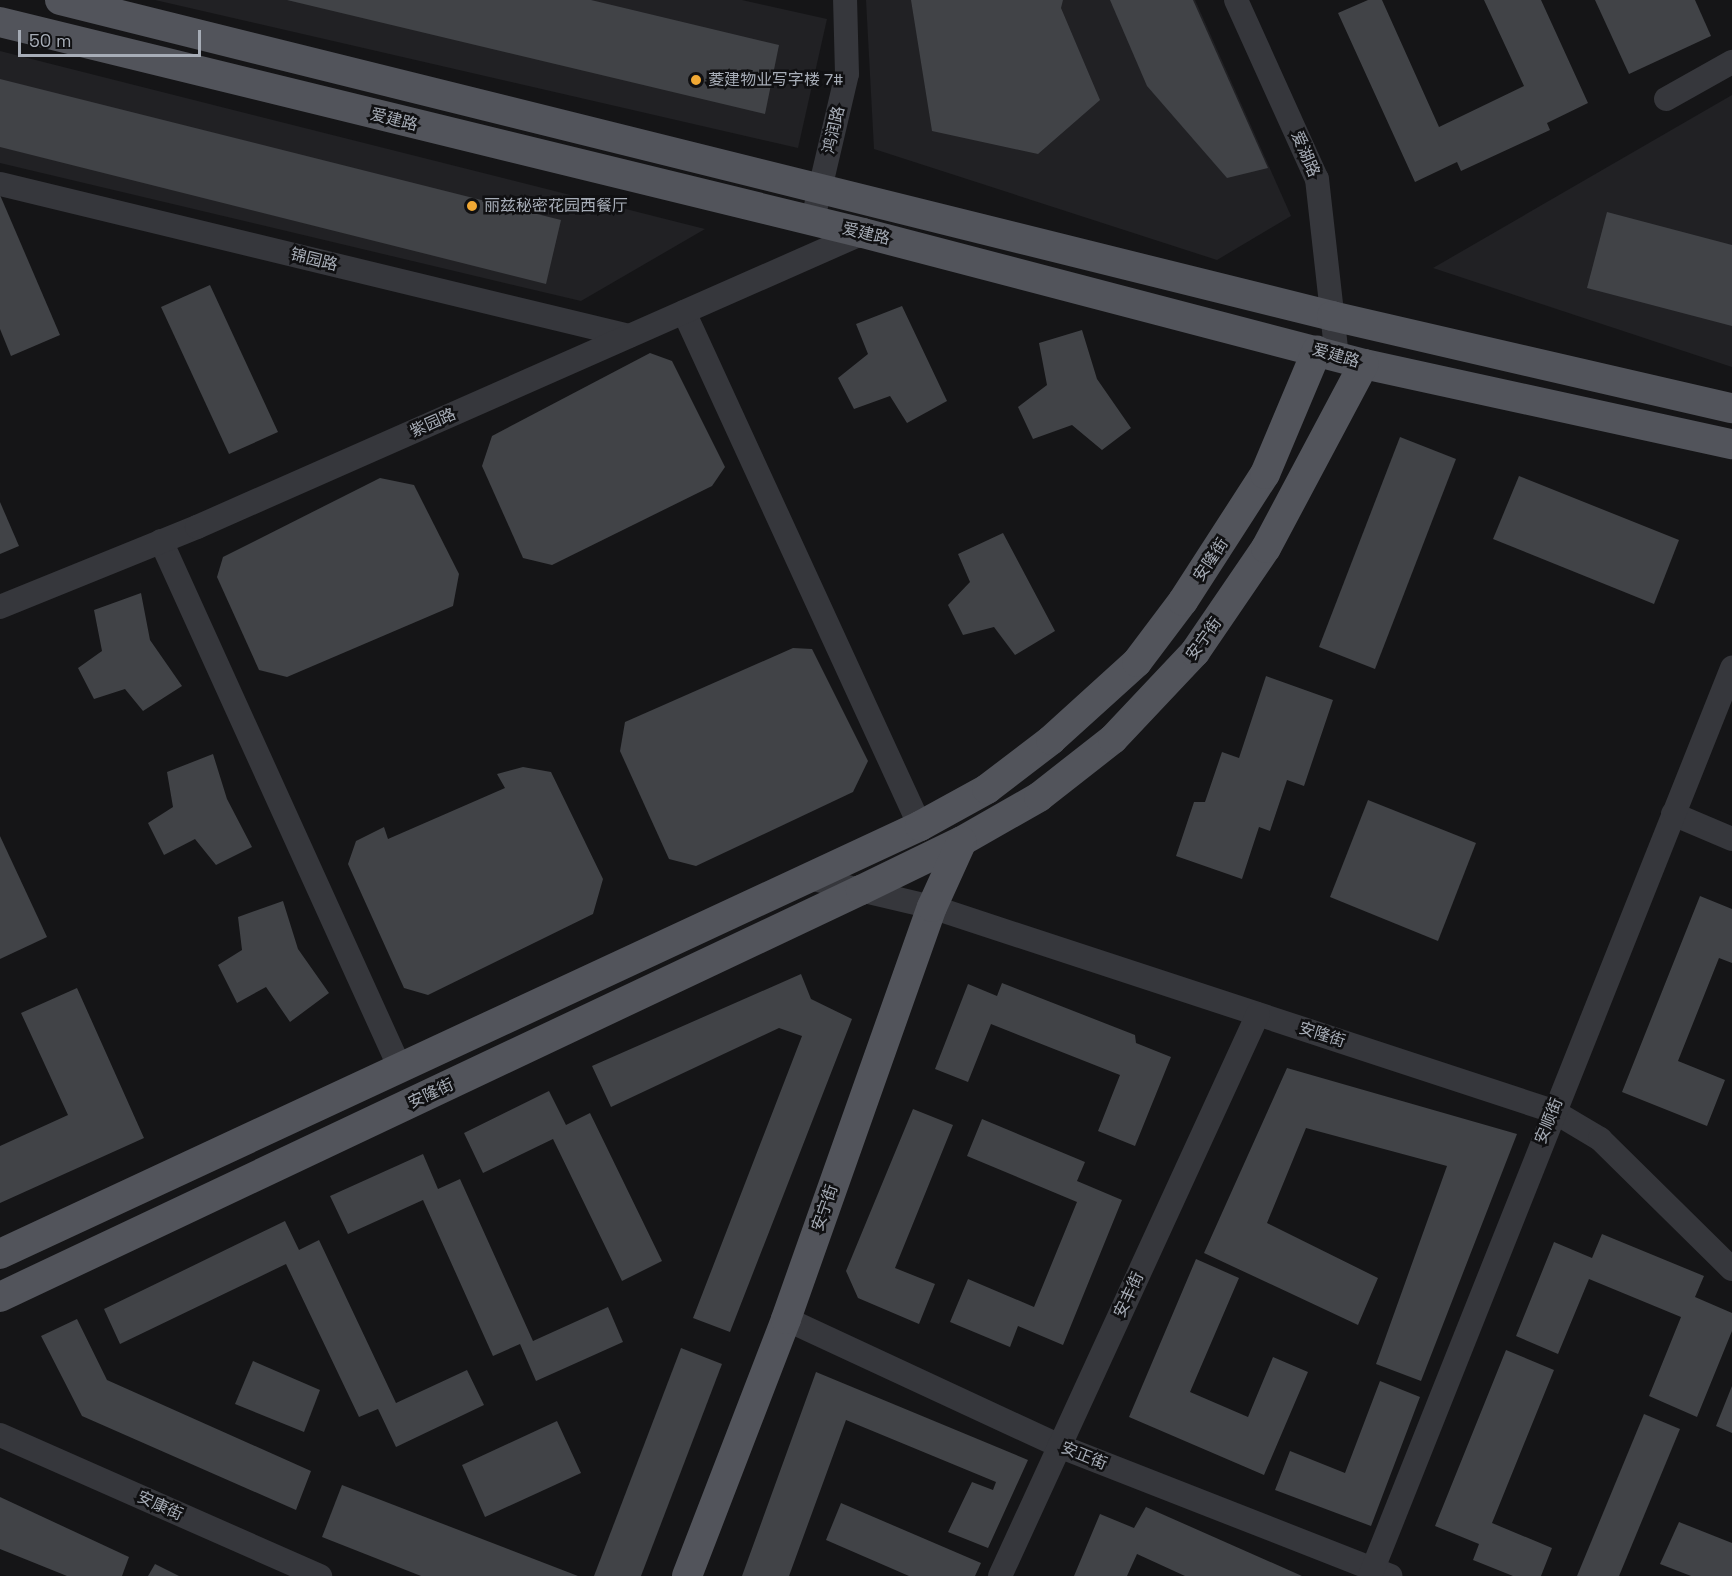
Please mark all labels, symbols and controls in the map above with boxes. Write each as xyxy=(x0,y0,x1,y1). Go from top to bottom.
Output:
scale bar xyxy=(21,18,204,56)
text: 50 m xyxy=(29,29,71,52)
place label: 菱建物业写字楼 7# xyxy=(708,70,843,90)
marker: 菱建物业写字楼 7# xyxy=(689,73,703,87)
street label: 鸿润路 xyxy=(819,104,849,156)
street label: 爱建路 xyxy=(368,105,420,135)
street label: 爱湖路 xyxy=(1287,128,1323,180)
place label: 丽兹秘密花园西餐厅 xyxy=(484,196,628,216)
marker: 丽兹秘密花园西餐厅 xyxy=(465,199,479,213)
street label: 爱建路 xyxy=(840,219,892,249)
street label: 锦园路 xyxy=(288,245,340,275)
street label: 爱建路 xyxy=(1310,340,1362,372)
street label: 紫园路 xyxy=(407,404,459,442)
street label: 安隆街 xyxy=(1190,535,1232,585)
street label: 安宁街 xyxy=(1182,614,1226,664)
street label: 安隆街 xyxy=(1296,1018,1348,1052)
street label: 安隆街 xyxy=(405,1075,457,1113)
street label: 安顺街 xyxy=(1531,1095,1567,1147)
street label: 安宁街 xyxy=(808,1182,842,1234)
street label: 安丰街 xyxy=(1110,1269,1148,1321)
street label: 安正街 xyxy=(1058,1438,1110,1474)
street label: 安康街 xyxy=(134,1487,186,1525)

